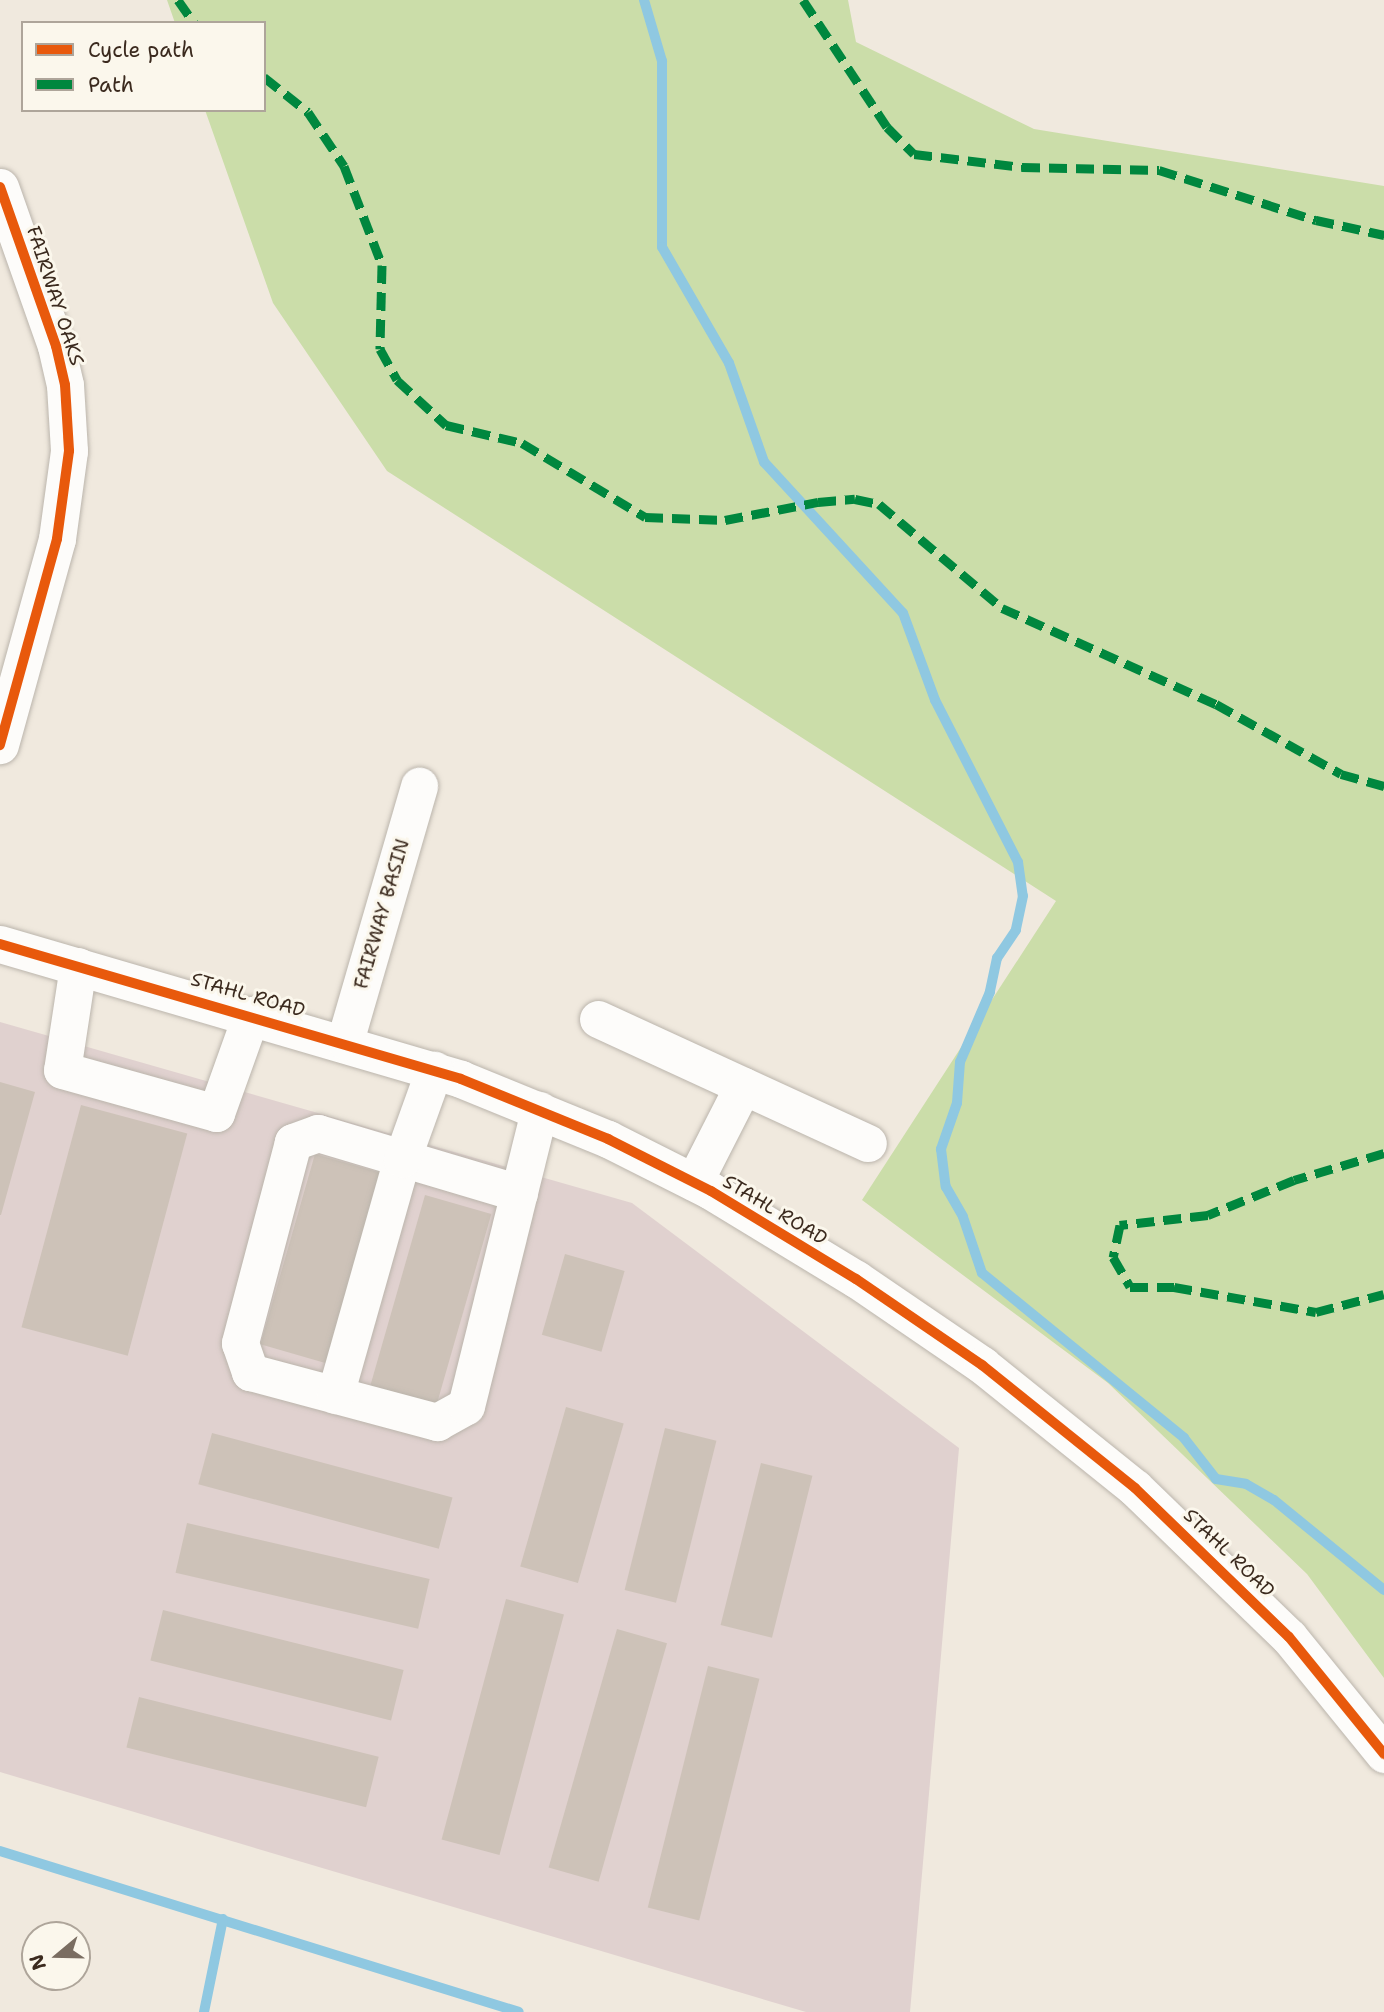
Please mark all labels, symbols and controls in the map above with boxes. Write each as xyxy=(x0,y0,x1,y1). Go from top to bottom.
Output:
legend xyxy=(21,21,266,112)
text: Cycle path xyxy=(88,36,194,64)
text: Path xyxy=(88,71,134,99)
street label: FAIRWAY OAKS xyxy=(22,223,88,369)
street label: FAIRWAY BASIN xyxy=(350,836,414,992)
street label: STAHL ROAD xyxy=(188,968,308,1022)
street label: STAHL ROAD xyxy=(719,1170,831,1250)
street label: STAHL ROAD xyxy=(1179,1504,1279,1602)
north arrow xyxy=(21,1921,91,1991)
text: N xyxy=(23,1951,52,1974)

